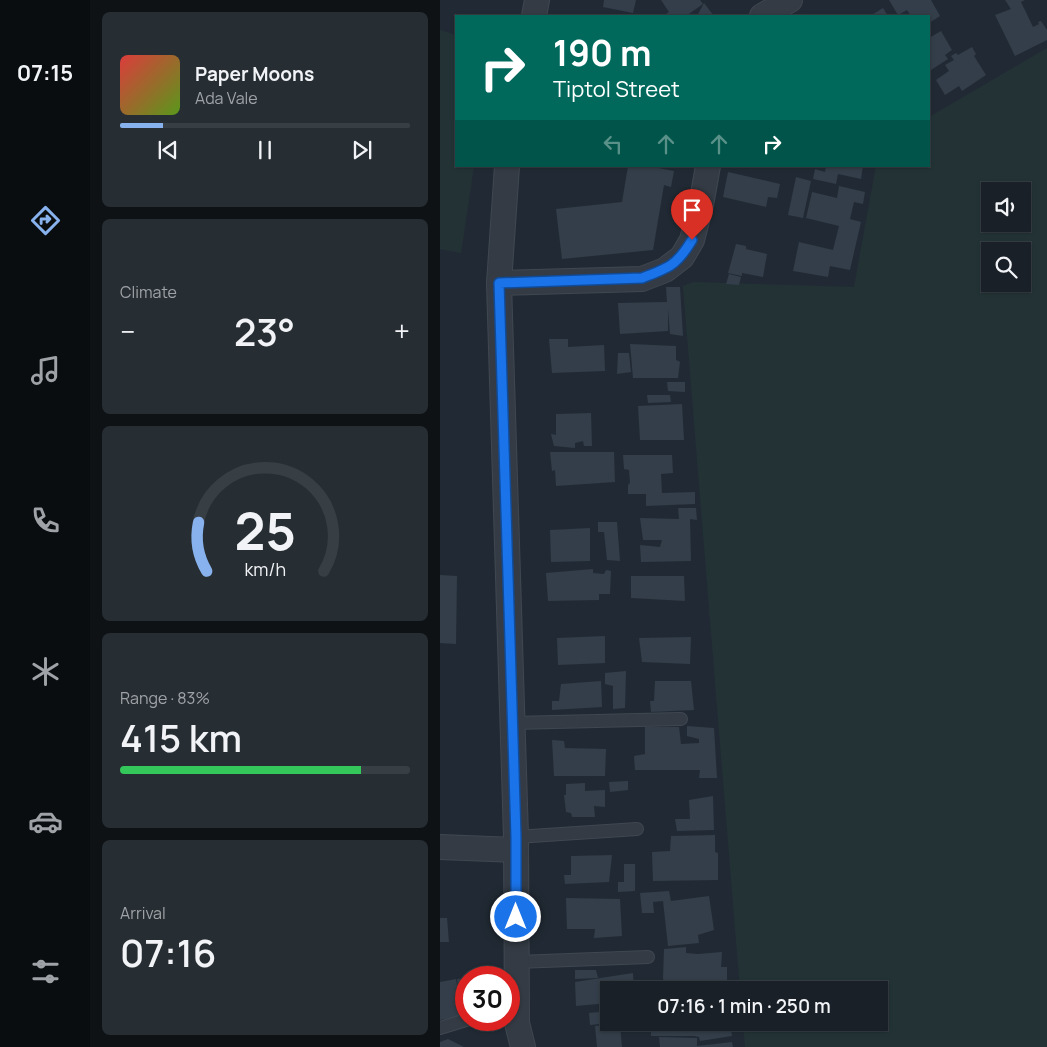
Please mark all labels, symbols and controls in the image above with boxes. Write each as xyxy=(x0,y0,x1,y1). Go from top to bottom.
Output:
text: 190 m xyxy=(553,29,652,77)
icon: right xyxy=(470,35,535,100)
text: 07:15 xyxy=(17,58,73,88)
text: Paper Moons xyxy=(195,61,314,87)
text: Tiptol Street xyxy=(553,74,680,104)
text: Ada Vale xyxy=(195,87,258,109)
icon: left xyxy=(599,130,627,158)
icon: ahead xyxy=(652,130,680,158)
icon: ahead xyxy=(705,130,733,158)
icon: right xyxy=(758,130,786,158)
icon: previous xyxy=(154,136,182,164)
icon: pause xyxy=(251,136,279,164)
icon: next xyxy=(348,136,376,164)
map controls xyxy=(981,182,1031,292)
button: sound xyxy=(981,182,1031,232)
pin xyxy=(671,189,713,240)
icon: arrive xyxy=(678,196,706,224)
icon: directions xyxy=(28,203,63,238)
button: search xyxy=(981,242,1031,292)
text: Climate xyxy=(120,281,177,303)
text: 23° xyxy=(234,305,295,357)
text: − xyxy=(120,312,135,350)
text: + xyxy=(394,312,410,350)
icon: music xyxy=(28,353,63,388)
text: 25 xyxy=(234,495,296,566)
icon: phone xyxy=(28,503,63,538)
text: km/h xyxy=(244,557,286,581)
icon: climate xyxy=(28,654,63,689)
text: Range · 83% xyxy=(120,687,210,709)
text: 415 km xyxy=(120,711,242,763)
icon: car xyxy=(28,804,63,839)
position arrow xyxy=(489,890,541,942)
text: Arrival xyxy=(120,902,166,924)
text: 07:16 xyxy=(120,926,216,978)
icon: filters xyxy=(28,954,63,989)
speed limit sign: 30 xyxy=(455,966,520,1031)
text: 07:16 · 1 min · 250 m xyxy=(657,993,831,1019)

